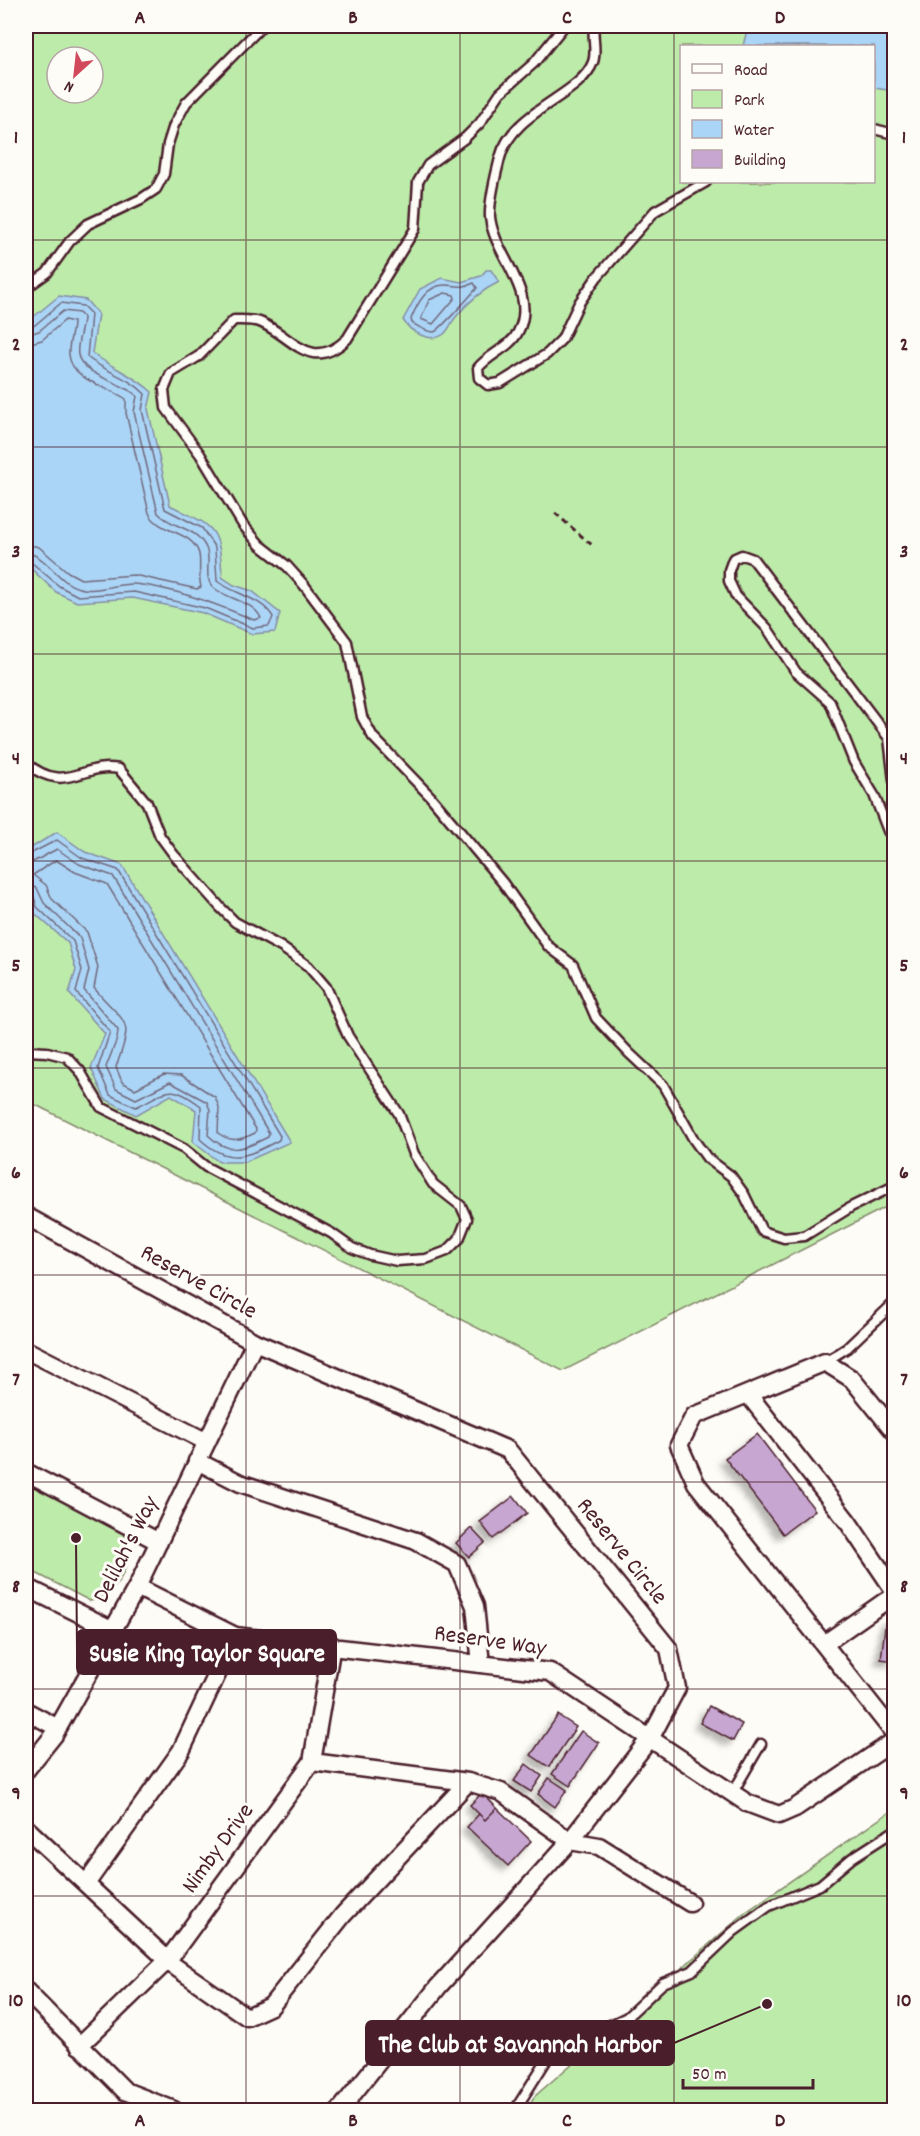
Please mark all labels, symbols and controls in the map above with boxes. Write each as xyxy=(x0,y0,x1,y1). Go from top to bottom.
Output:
text: A xyxy=(135,5,146,33)
text: B xyxy=(348,5,358,33)
text: C xyxy=(562,5,572,33)
text: D xyxy=(775,5,786,33)
north arrow xyxy=(45,45,105,105)
legend xyxy=(680,45,875,183)
text: Road xyxy=(734,59,768,84)
text: N xyxy=(60,74,78,98)
text: Park xyxy=(734,89,765,114)
text: Water xyxy=(734,119,774,144)
text: 1 xyxy=(14,125,18,153)
text: 1 xyxy=(902,125,906,153)
text: Building xyxy=(734,149,786,174)
text: 2 xyxy=(12,332,20,360)
text: 2 xyxy=(900,332,908,360)
text: 3 xyxy=(12,539,20,567)
text: 3 xyxy=(900,539,908,567)
text: 4 xyxy=(12,746,20,774)
text: 4 xyxy=(900,746,908,774)
text: 5 xyxy=(11,953,21,981)
text: 5 xyxy=(899,953,909,981)
text: 6 xyxy=(11,1160,21,1188)
text: 6 xyxy=(899,1160,909,1188)
street label: Reserve Circle xyxy=(133,1237,263,1329)
text: 7 xyxy=(12,1367,20,1395)
text: 7 xyxy=(900,1367,908,1395)
street label: Delilah's Way xyxy=(86,1489,169,1609)
street label: Reserve Circle xyxy=(567,1491,675,1613)
text: 8 xyxy=(12,1574,20,1602)
text: 8 xyxy=(900,1574,908,1602)
street label: Reserve Way xyxy=(432,1617,549,1667)
callout: Susie King Taylor Square xyxy=(77,1630,336,1674)
text: Susie King Taylor Square xyxy=(89,1637,325,1674)
text: 9 xyxy=(11,1781,21,1809)
text: 9 xyxy=(899,1781,909,1809)
street label: Nimby Drive xyxy=(175,1797,263,1901)
text: 10 xyxy=(8,1988,24,2016)
text: 10 xyxy=(896,1988,912,2016)
callout: The Club at Savannah Harbor xyxy=(366,2021,674,2065)
text: The Club at Savannah Harbor xyxy=(378,2028,662,2065)
scale bar xyxy=(683,2052,814,2090)
text: 50 m xyxy=(692,2063,727,2088)
text: A xyxy=(135,2108,146,2136)
text: B xyxy=(348,2108,358,2136)
text: C xyxy=(562,2108,572,2136)
text: D xyxy=(775,2108,786,2136)

